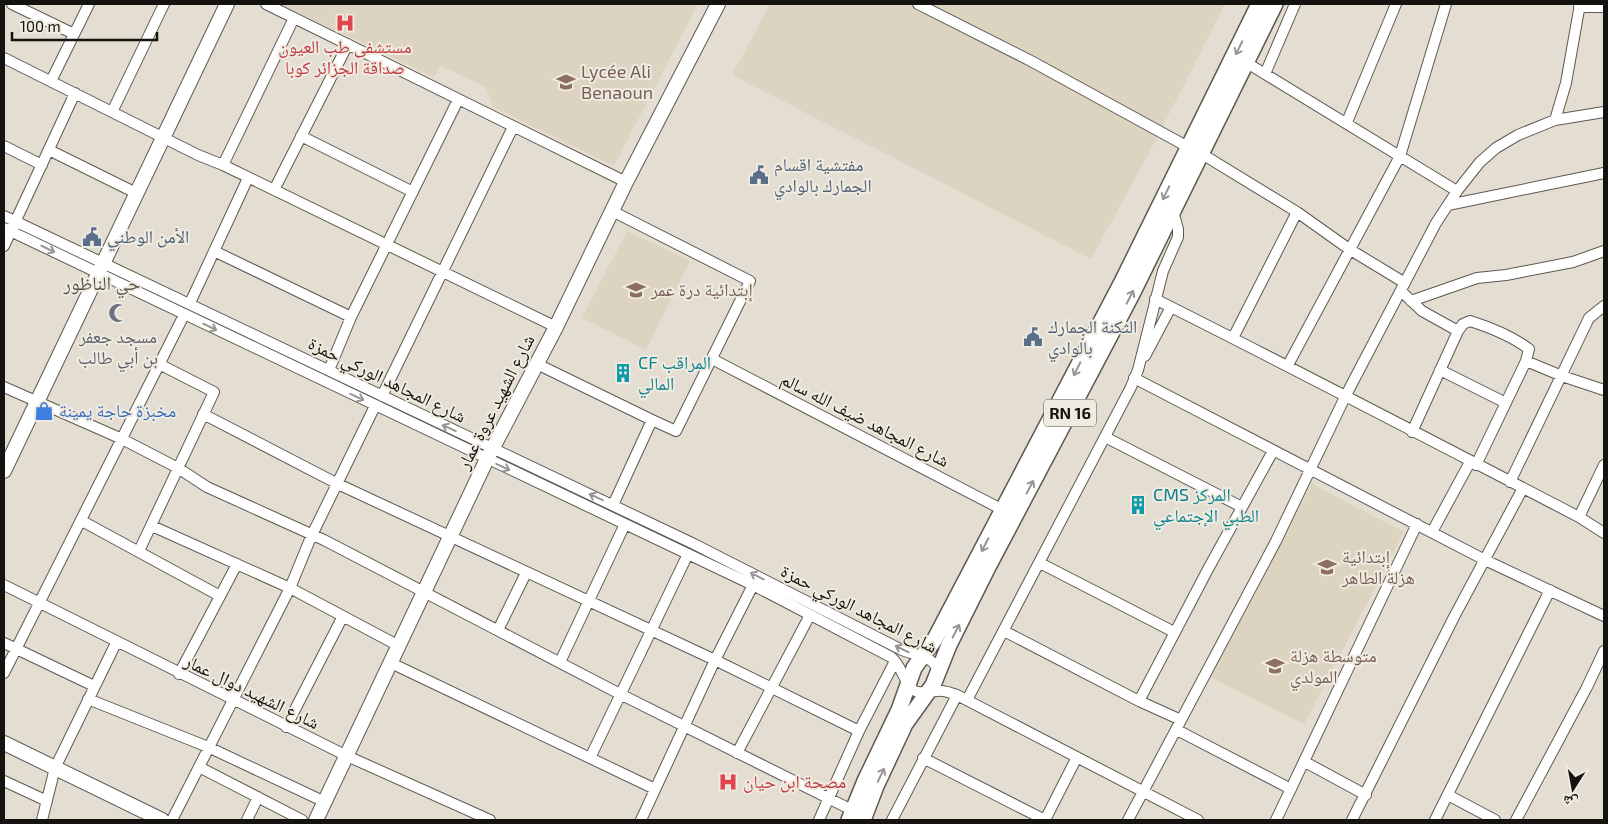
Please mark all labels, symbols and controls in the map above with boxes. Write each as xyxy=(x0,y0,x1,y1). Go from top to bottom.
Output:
scale bar xyxy=(12,10,158,42)
hospital icon: مستشفى طب العيون صداقة الجزائر كوبا xyxy=(334,12,356,34)
text: 100 m xyxy=(20,17,61,35)
place label: مستشفى طب العيون صداقة الجزائر كوبا xyxy=(278,35,412,79)
one-way arrow xyxy=(1234,40,1243,55)
place label: Lycée Ali Benaoun xyxy=(581,60,653,103)
school or university icon: Lycée Ali Benaoun xyxy=(555,71,577,93)
place label: مفتشية اقسام الجمارك بالوادي xyxy=(774,153,872,201)
public building icon: مفتشية اقسام الجمارك بالوادي xyxy=(748,164,770,186)
one-way arrow xyxy=(1161,185,1170,200)
place label: الأمن الوطني xyxy=(107,225,189,252)
public building icon: الأمن الوطني xyxy=(81,226,103,248)
one-way arrow xyxy=(40,244,55,254)
district label: حي الناظور xyxy=(62,271,141,299)
place label: إبتدائية درة عمر xyxy=(650,278,753,302)
school or university icon: إبتدائية درة عمر xyxy=(625,279,647,301)
one-way arrow xyxy=(1125,289,1135,304)
mosque icon: مسجد جعفر بن أبي طالب xyxy=(107,302,129,324)
place label: الثكنة الجمارك بالوادي xyxy=(1048,315,1137,363)
one-way arrow xyxy=(202,323,217,332)
place label: مسجد جعفر بن أبي طالب xyxy=(78,325,158,373)
public building icon: الثكنة الجمارك بالوادي xyxy=(1022,326,1044,348)
street label: شارع الشهيد عروة عمار xyxy=(451,330,539,474)
street label: شارع المجاهد الوركي حمزة xyxy=(303,331,470,431)
place label: CF المراقب المالي xyxy=(638,351,711,399)
building icon: CF المراقب المالي xyxy=(612,362,634,384)
one-way arrow xyxy=(1071,362,1081,377)
street label: شارع المجاهد ضيف الله سالم xyxy=(777,367,953,473)
one-way arrow xyxy=(349,392,364,402)
place label: مخبزة حاجة يمينة xyxy=(59,399,176,422)
road number: RN 16 xyxy=(1044,399,1096,426)
shop icon: مخبزة حاجة يمينة xyxy=(33,400,55,422)
one-way arrow xyxy=(441,422,456,432)
one-way arrow xyxy=(495,462,510,472)
one-way arrow xyxy=(1025,479,1035,494)
place label: CMS المركز الطبي الإجتماعي xyxy=(1153,483,1259,531)
one-way arrow xyxy=(588,491,603,501)
building icon: CMS المركز الطبي الإجتماعي xyxy=(1127,494,1149,516)
one-way arrow xyxy=(980,537,990,552)
place label: إبتدائية هزلة الطاهر xyxy=(1341,545,1415,588)
school or university icon: إبتدائية هزلة الطاهر xyxy=(1316,556,1338,578)
street label: شارع المجاهد الوركي حمزة xyxy=(775,559,941,661)
one-way arrow xyxy=(750,571,765,580)
one-way arrow xyxy=(951,624,961,639)
one-way arrow xyxy=(895,644,910,654)
place label: متوسطة هزلة المولدي xyxy=(1290,644,1377,692)
street label: شارع الشهيد دوال عمار xyxy=(180,649,323,734)
school or university icon: متوسطة هزلة المولدي xyxy=(1264,655,1286,677)
north arrow xyxy=(1548,764,1598,814)
one-way arrow xyxy=(877,768,886,783)
place label: مصحة ابن حيان xyxy=(743,770,846,793)
hospital icon: مصحة ابن حيان xyxy=(717,771,739,793)
text: ش xyxy=(1561,791,1580,812)

